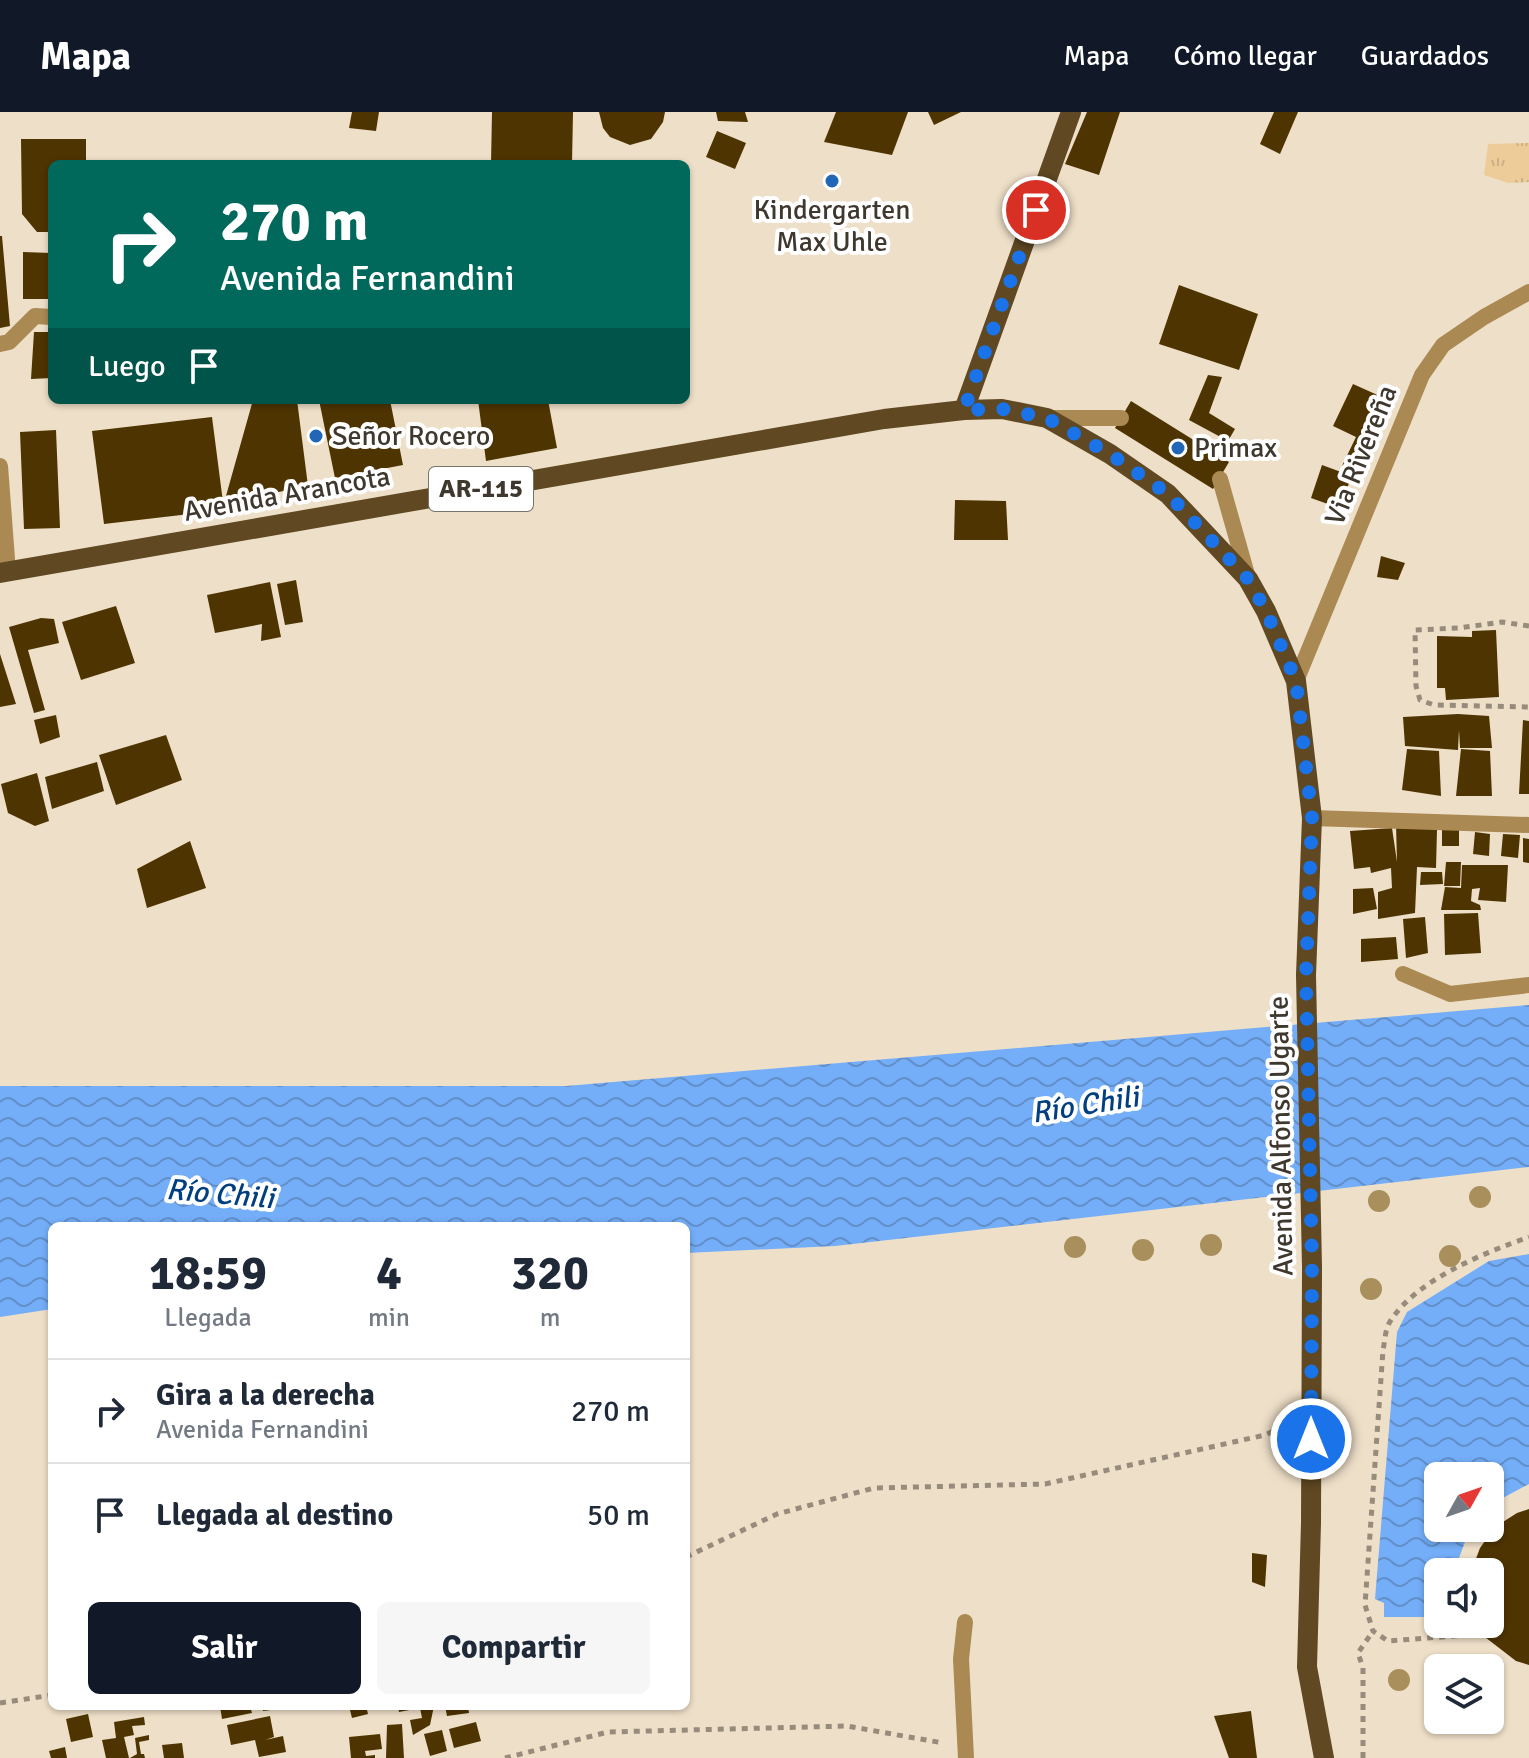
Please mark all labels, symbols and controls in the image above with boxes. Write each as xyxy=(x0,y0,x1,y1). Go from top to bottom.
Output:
text: Mapa xyxy=(40,33,131,80)
text: Mapa xyxy=(1064,39,1129,73)
text: Cómo llegar xyxy=(1173,39,1317,73)
text: Guardados xyxy=(1361,39,1489,73)
marker: Kindergarten Max Uhle xyxy=(823,172,841,190)
pin xyxy=(1002,176,1070,244)
text: 270 m xyxy=(220,187,368,256)
icon: arrive xyxy=(1014,188,1058,232)
icon: right xyxy=(88,192,192,296)
place label: Kindergarten Max Uhle xyxy=(753,193,911,259)
text: Avenida Fernandini xyxy=(220,256,515,301)
icon: arrive xyxy=(182,344,226,388)
text: Luego xyxy=(88,348,166,385)
street label: Via Rivereña xyxy=(1318,380,1404,530)
place label: Señor Rocero xyxy=(332,419,490,453)
marker: Señor Rocero xyxy=(307,427,325,445)
place label: Primax xyxy=(1194,431,1277,465)
marker: Primax xyxy=(1169,439,1187,457)
street label: Avenida Arancota xyxy=(181,459,393,529)
road number: AR-115 xyxy=(429,467,533,511)
street label: Avenida Alfonso Ugarte xyxy=(1262,996,1300,1276)
water label: Río Chili xyxy=(1029,1078,1144,1132)
water label: Río Chili xyxy=(165,1171,278,1217)
text: 18:59 xyxy=(149,1244,267,1303)
text: 4 xyxy=(376,1244,402,1303)
text: 320 xyxy=(511,1244,589,1303)
text: Llegada xyxy=(164,1302,252,1334)
text: min xyxy=(368,1302,410,1334)
text: m xyxy=(540,1302,560,1334)
text: Gira a la derecha xyxy=(156,1377,375,1414)
icon: right xyxy=(88,1389,132,1433)
text: 270 m xyxy=(571,1393,650,1430)
position arrow xyxy=(1269,1397,1353,1481)
text: Avenida Fernandini xyxy=(156,1414,369,1446)
north arrow xyxy=(1424,1462,1504,1542)
map controls xyxy=(1424,1462,1504,1734)
icon: arrive xyxy=(88,1493,132,1537)
text: Llegada al destino xyxy=(156,1497,393,1534)
text: 50 m xyxy=(587,1497,650,1534)
button: sound xyxy=(1424,1558,1504,1638)
button: Salir xyxy=(88,1602,361,1694)
button: Compartir xyxy=(377,1602,650,1694)
button: layers xyxy=(1424,1654,1504,1734)

